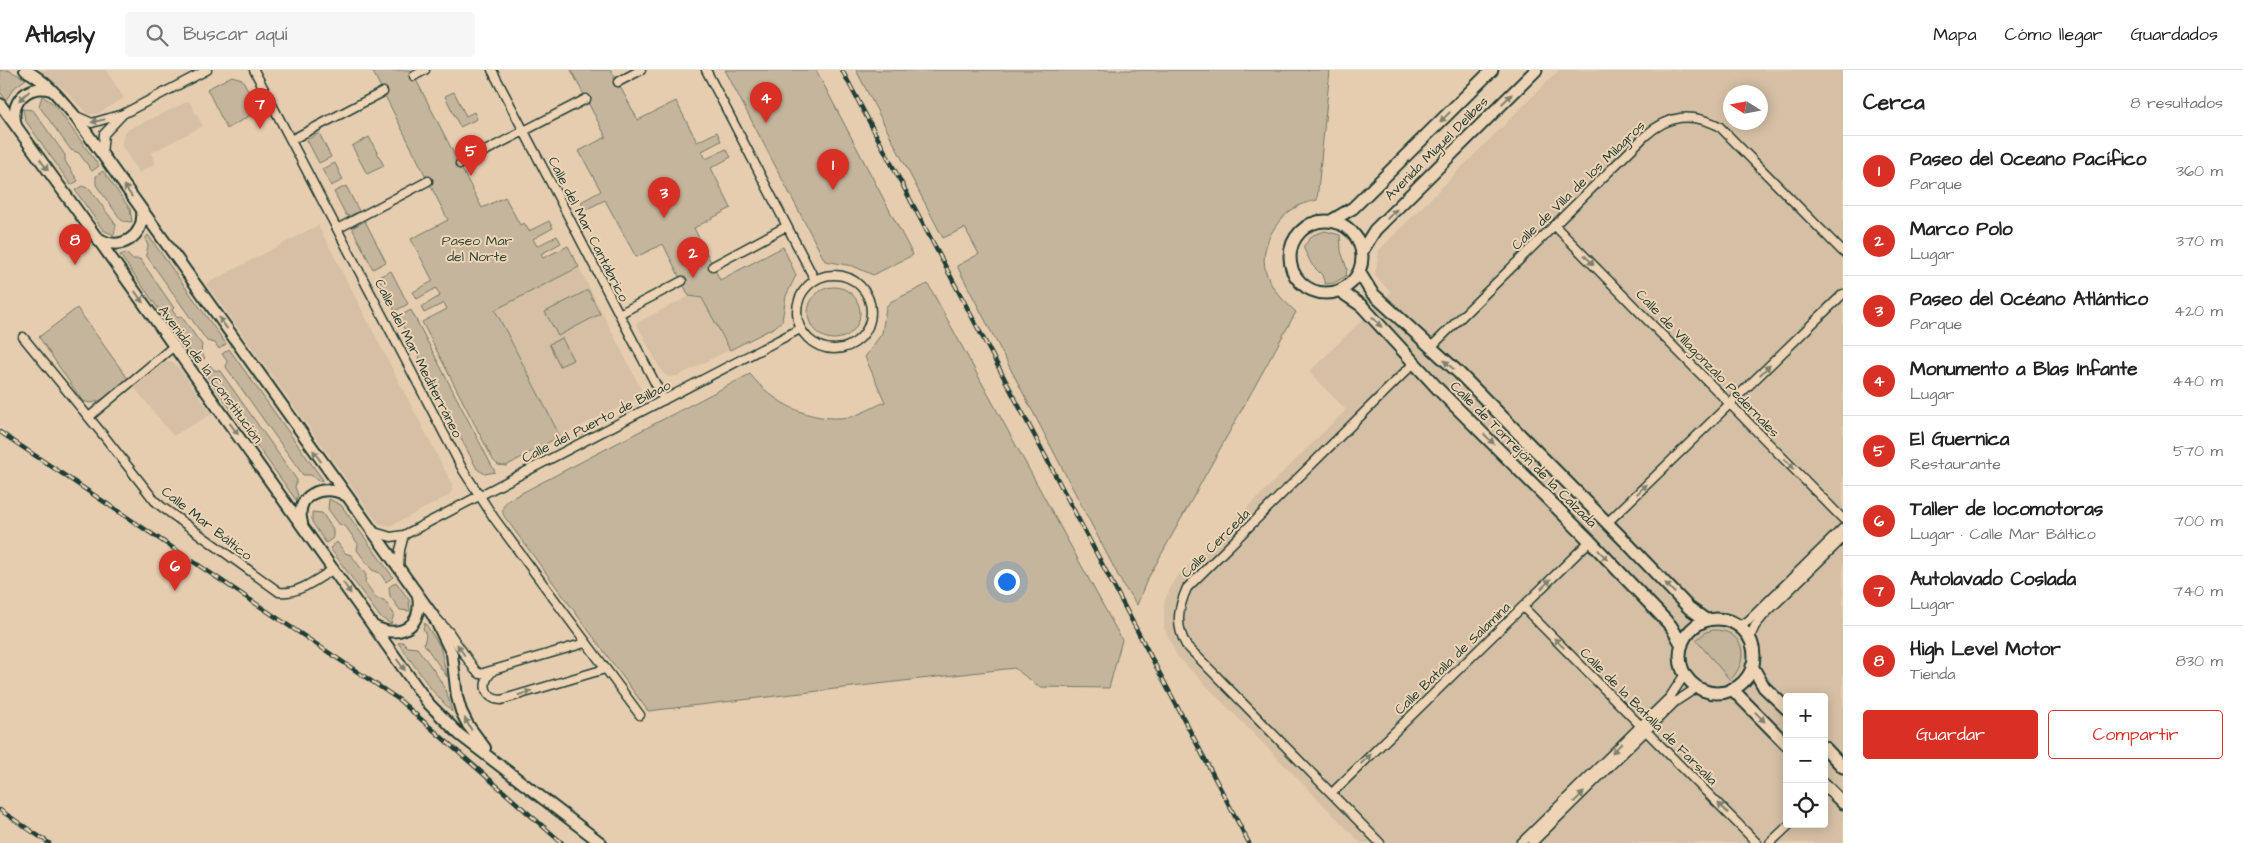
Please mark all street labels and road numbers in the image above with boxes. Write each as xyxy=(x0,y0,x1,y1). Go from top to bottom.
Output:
street label: Avenida Miguel Delibes xyxy=(1380,92,1493,205)
street label: Calle de Villa de los Milagros xyxy=(1507,116,1650,255)
street label: Calle del Mar Cantábrico xyxy=(543,153,634,306)
street label: Calle del Mar Mediterráneo xyxy=(369,276,467,441)
street label: Calle de Villagonzalo Pedernales xyxy=(1631,285,1784,442)
street label: Avenida de la Constitución xyxy=(153,301,267,448)
street label: Calle del Puerto de Bilbao xyxy=(518,375,675,468)
street label: Calle de Torrejón de la Calzada xyxy=(1445,377,1601,533)
street label: Calle Mar Báltico xyxy=(157,482,256,566)
street label: Calle Cerceda xyxy=(1177,505,1255,583)
street label: Calle Batalla de Salamina xyxy=(1390,598,1515,720)
street label: Calle de la Batalla de Farsalia xyxy=(1575,643,1722,790)

